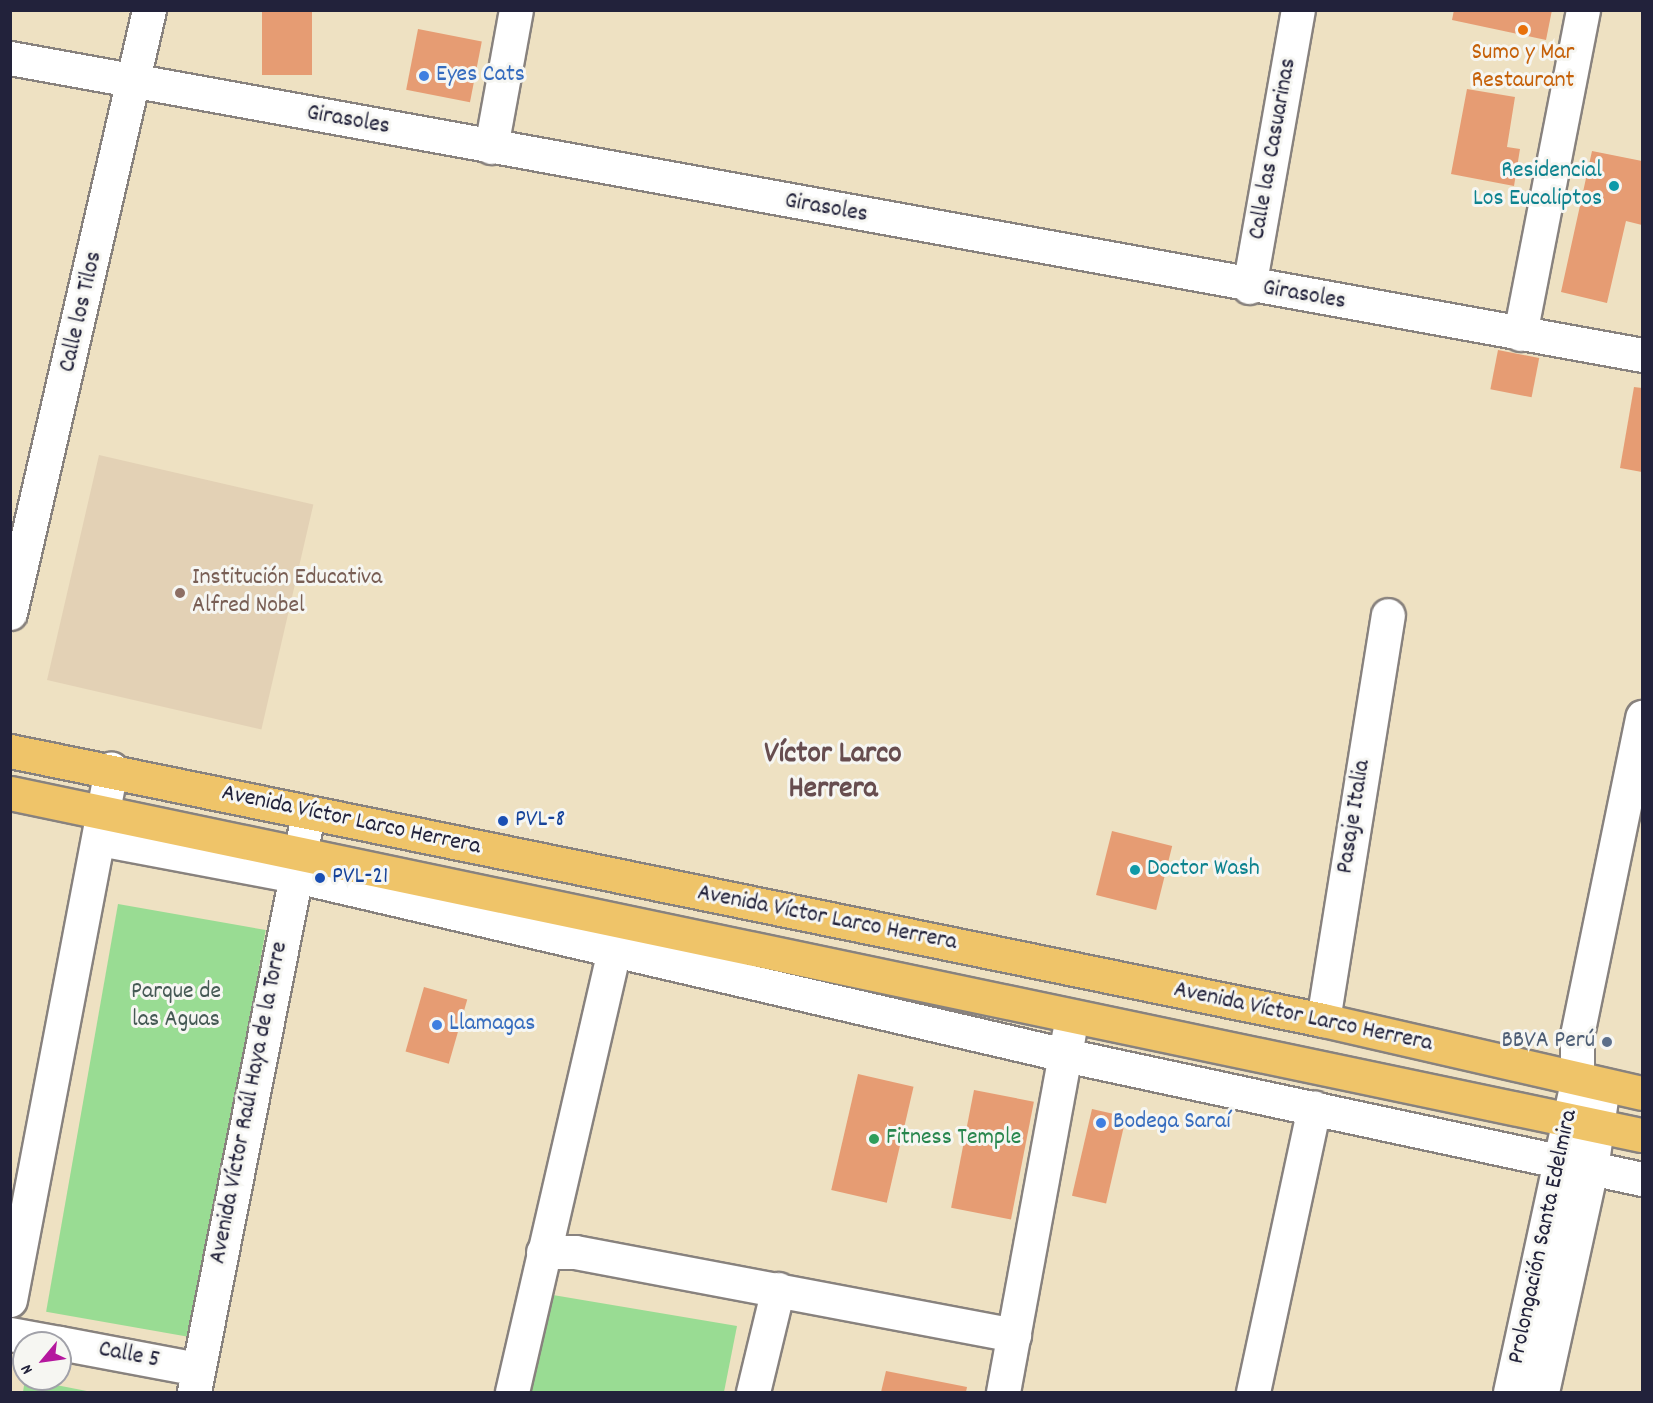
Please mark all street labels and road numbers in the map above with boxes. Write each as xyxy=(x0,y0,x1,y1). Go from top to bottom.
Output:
street label: Calle las Casuarinas xyxy=(1244,56,1304,242)
street label: Girasoles xyxy=(304,100,392,142)
street label: Girasoles xyxy=(782,188,870,230)
street label: Calle los Tilos xyxy=(54,249,110,375)
street label: Girasoles xyxy=(1260,275,1348,317)
street label: Pasaje Italia xyxy=(1332,758,1378,876)
street label: Avenida Víctor Larco Herrera xyxy=(219,779,483,863)
street label: Avenida Víctor Larco Herrera xyxy=(695,880,959,958)
street label: Avenida Víctor Raúl Haya de la Torre xyxy=(205,940,295,1266)
street label: Avenida Víctor Larco Herrera xyxy=(1171,976,1435,1060)
street label: Prolongación Santa Edelmira xyxy=(1503,1107,1585,1367)
street label: Calle 5 xyxy=(96,1336,162,1376)

